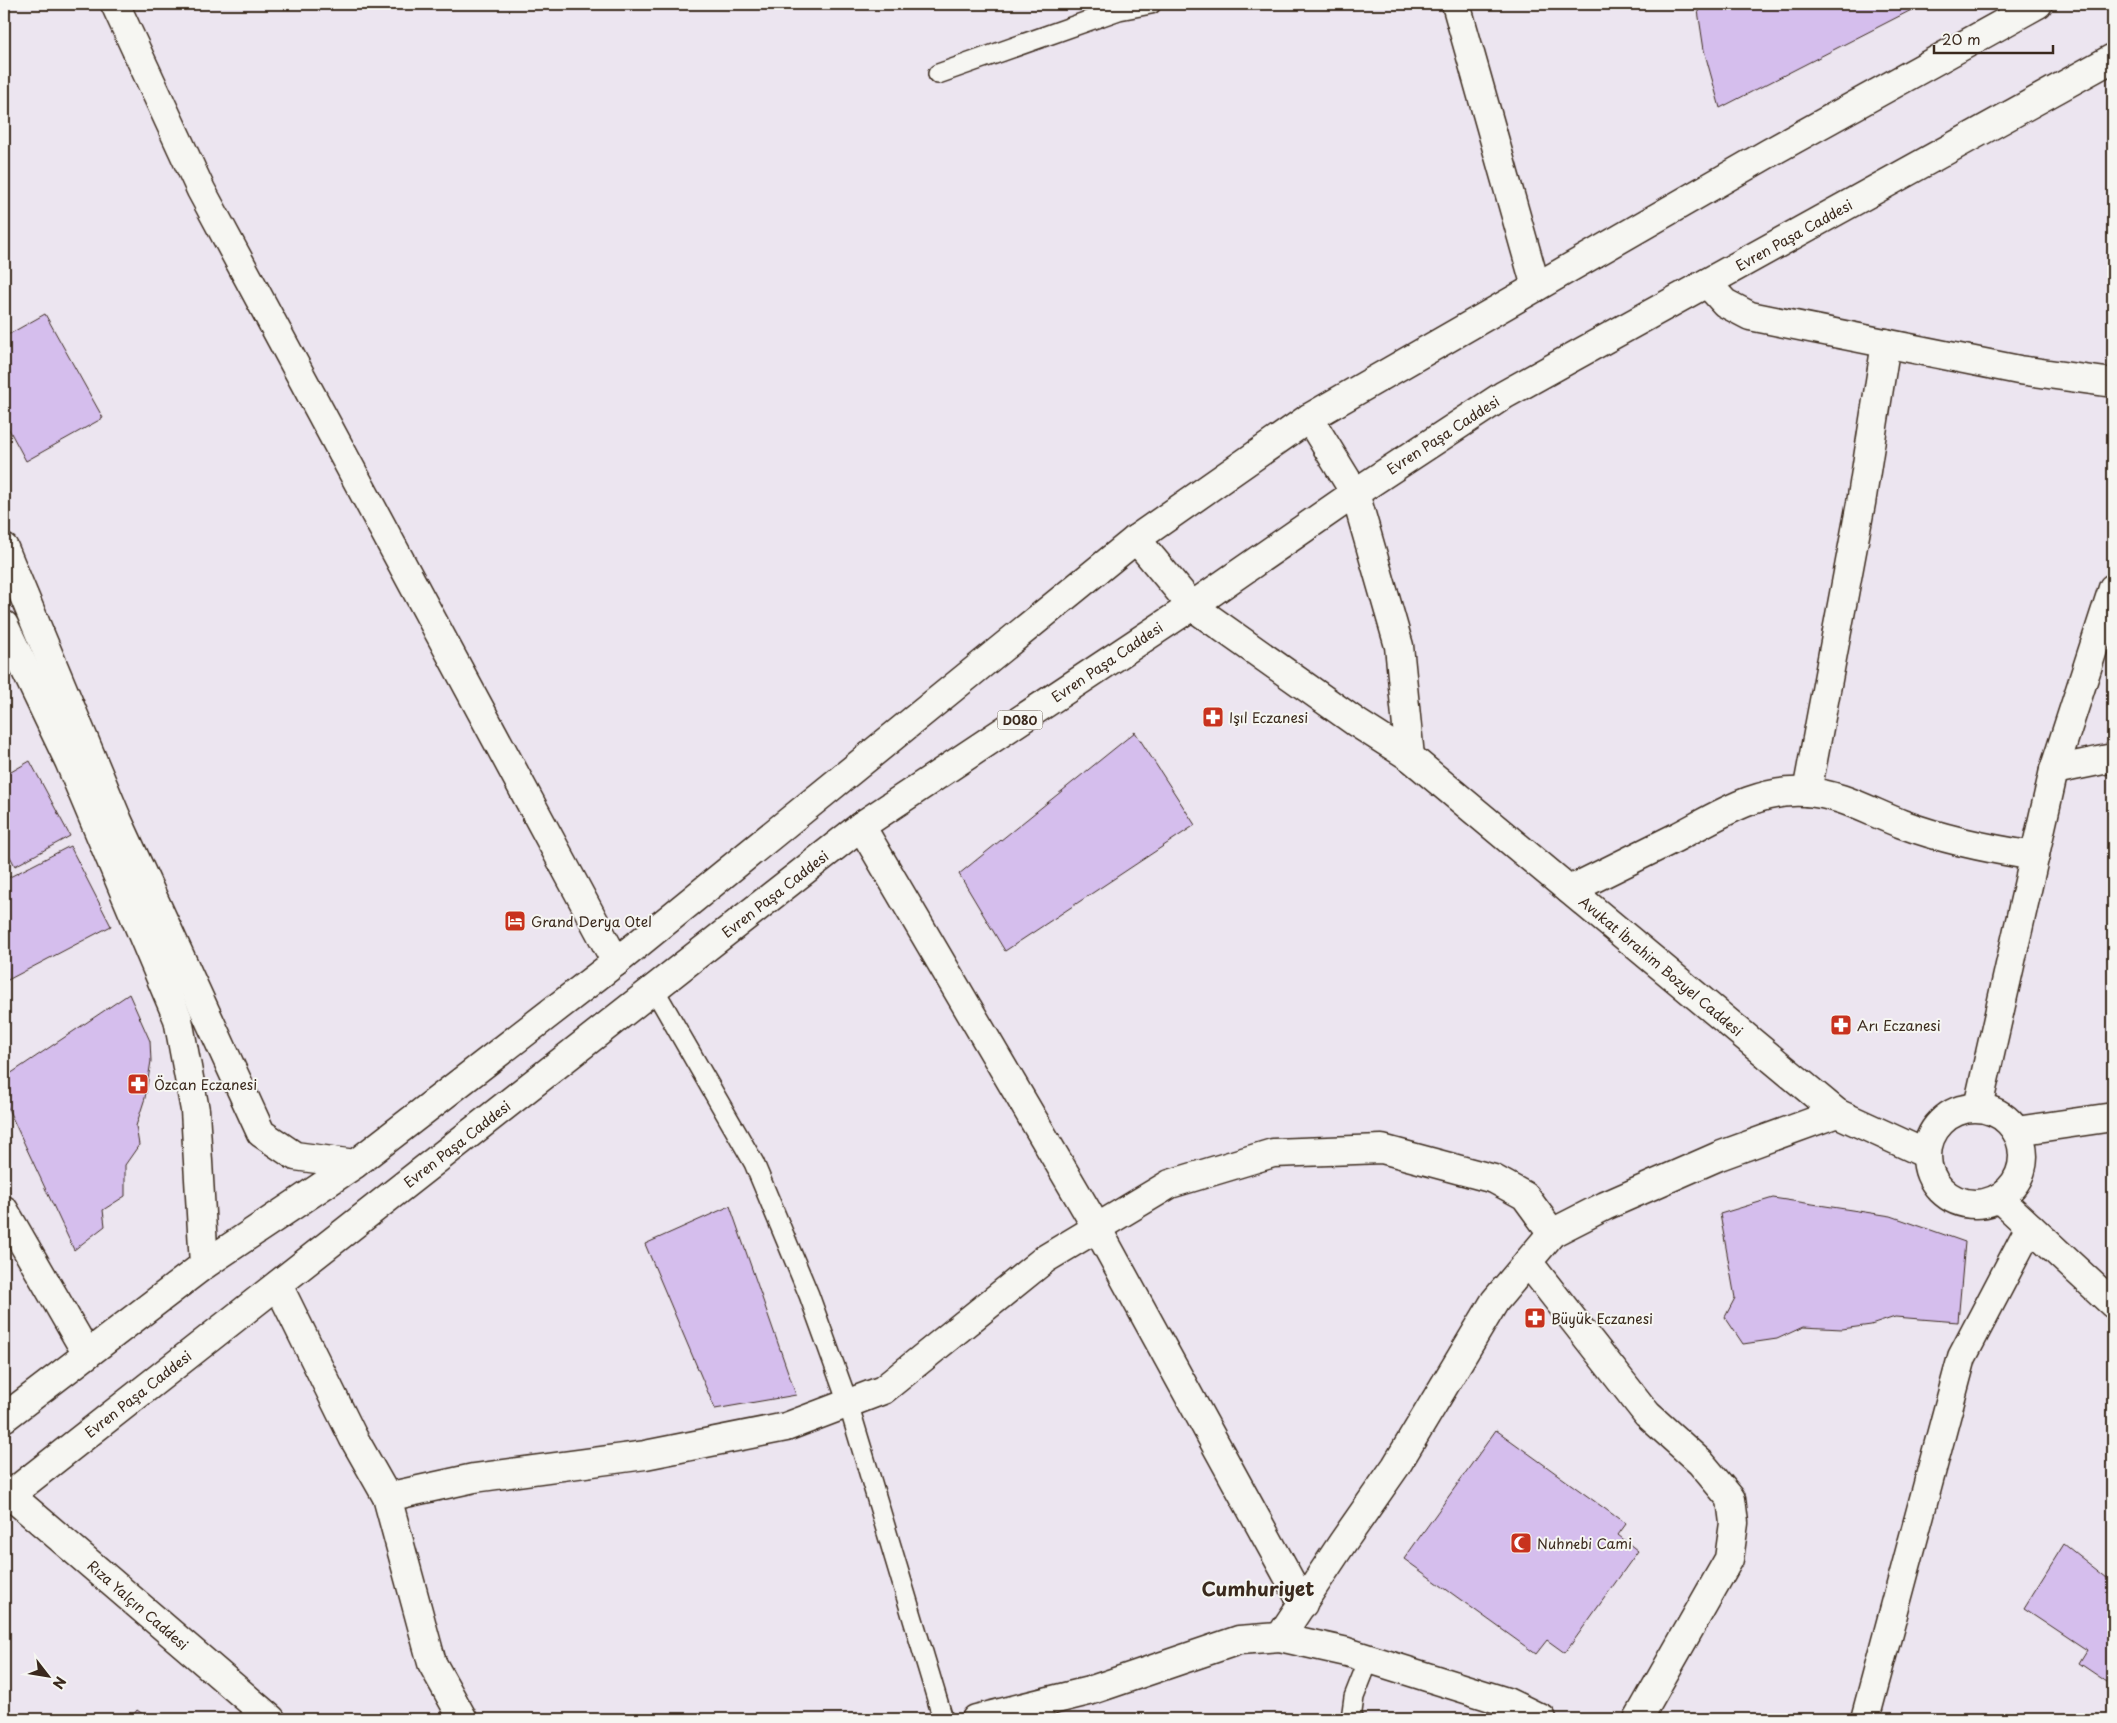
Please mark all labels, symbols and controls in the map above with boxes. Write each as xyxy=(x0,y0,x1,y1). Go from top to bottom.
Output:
scale bar xyxy=(1934,22,2053,54)
text: 20 m xyxy=(1942,27,1981,50)
street label: Evren Paşa Caddesi xyxy=(1732,194,1856,276)
street label: Evren Paşa Caddesi xyxy=(1382,391,1504,479)
street label: Evren Paşa Caddesi xyxy=(1047,617,1167,707)
pharmacy icon: Işıl Eczanesi xyxy=(1201,705,1225,729)
place label: Işıl Eczanesi xyxy=(1229,707,1308,728)
road number: D080 xyxy=(998,710,1042,730)
street label: Evren Paşa Caddesi xyxy=(717,845,833,942)
street label: Avukat İbrahim Bozyel Caddesi xyxy=(1574,891,1748,1041)
hotel icon: Grand Derya Otel xyxy=(503,909,527,933)
place label: Grand Derya Otel xyxy=(531,911,652,932)
pharmacy icon: Arı Eczanesi xyxy=(1829,1013,1853,1037)
place label: Arı Eczanesi xyxy=(1857,1015,1941,1036)
pharmacy icon: Özcan Eczanesi xyxy=(126,1072,150,1096)
place label: Özcan Eczanesi xyxy=(154,1074,257,1095)
street label: Evren Paşa Caddesi xyxy=(399,1095,515,1192)
pharmacy icon: Büyük Eczanesi xyxy=(1523,1306,1547,1330)
place label: Büyük Eczanesi xyxy=(1551,1308,1653,1329)
street label: Evren Paşa Caddesi xyxy=(80,1345,196,1442)
mosque icon: Nuhnebi Cami xyxy=(1509,1531,1533,1555)
place label: Nuhnebi Cami xyxy=(1537,1533,1632,1554)
street label: Rıza Yalçın Caddesi xyxy=(83,1555,193,1655)
district label: Cumhuriyet xyxy=(1202,1574,1314,1602)
north arrow xyxy=(22,1650,72,1700)
text: N xyxy=(48,1673,71,1693)

